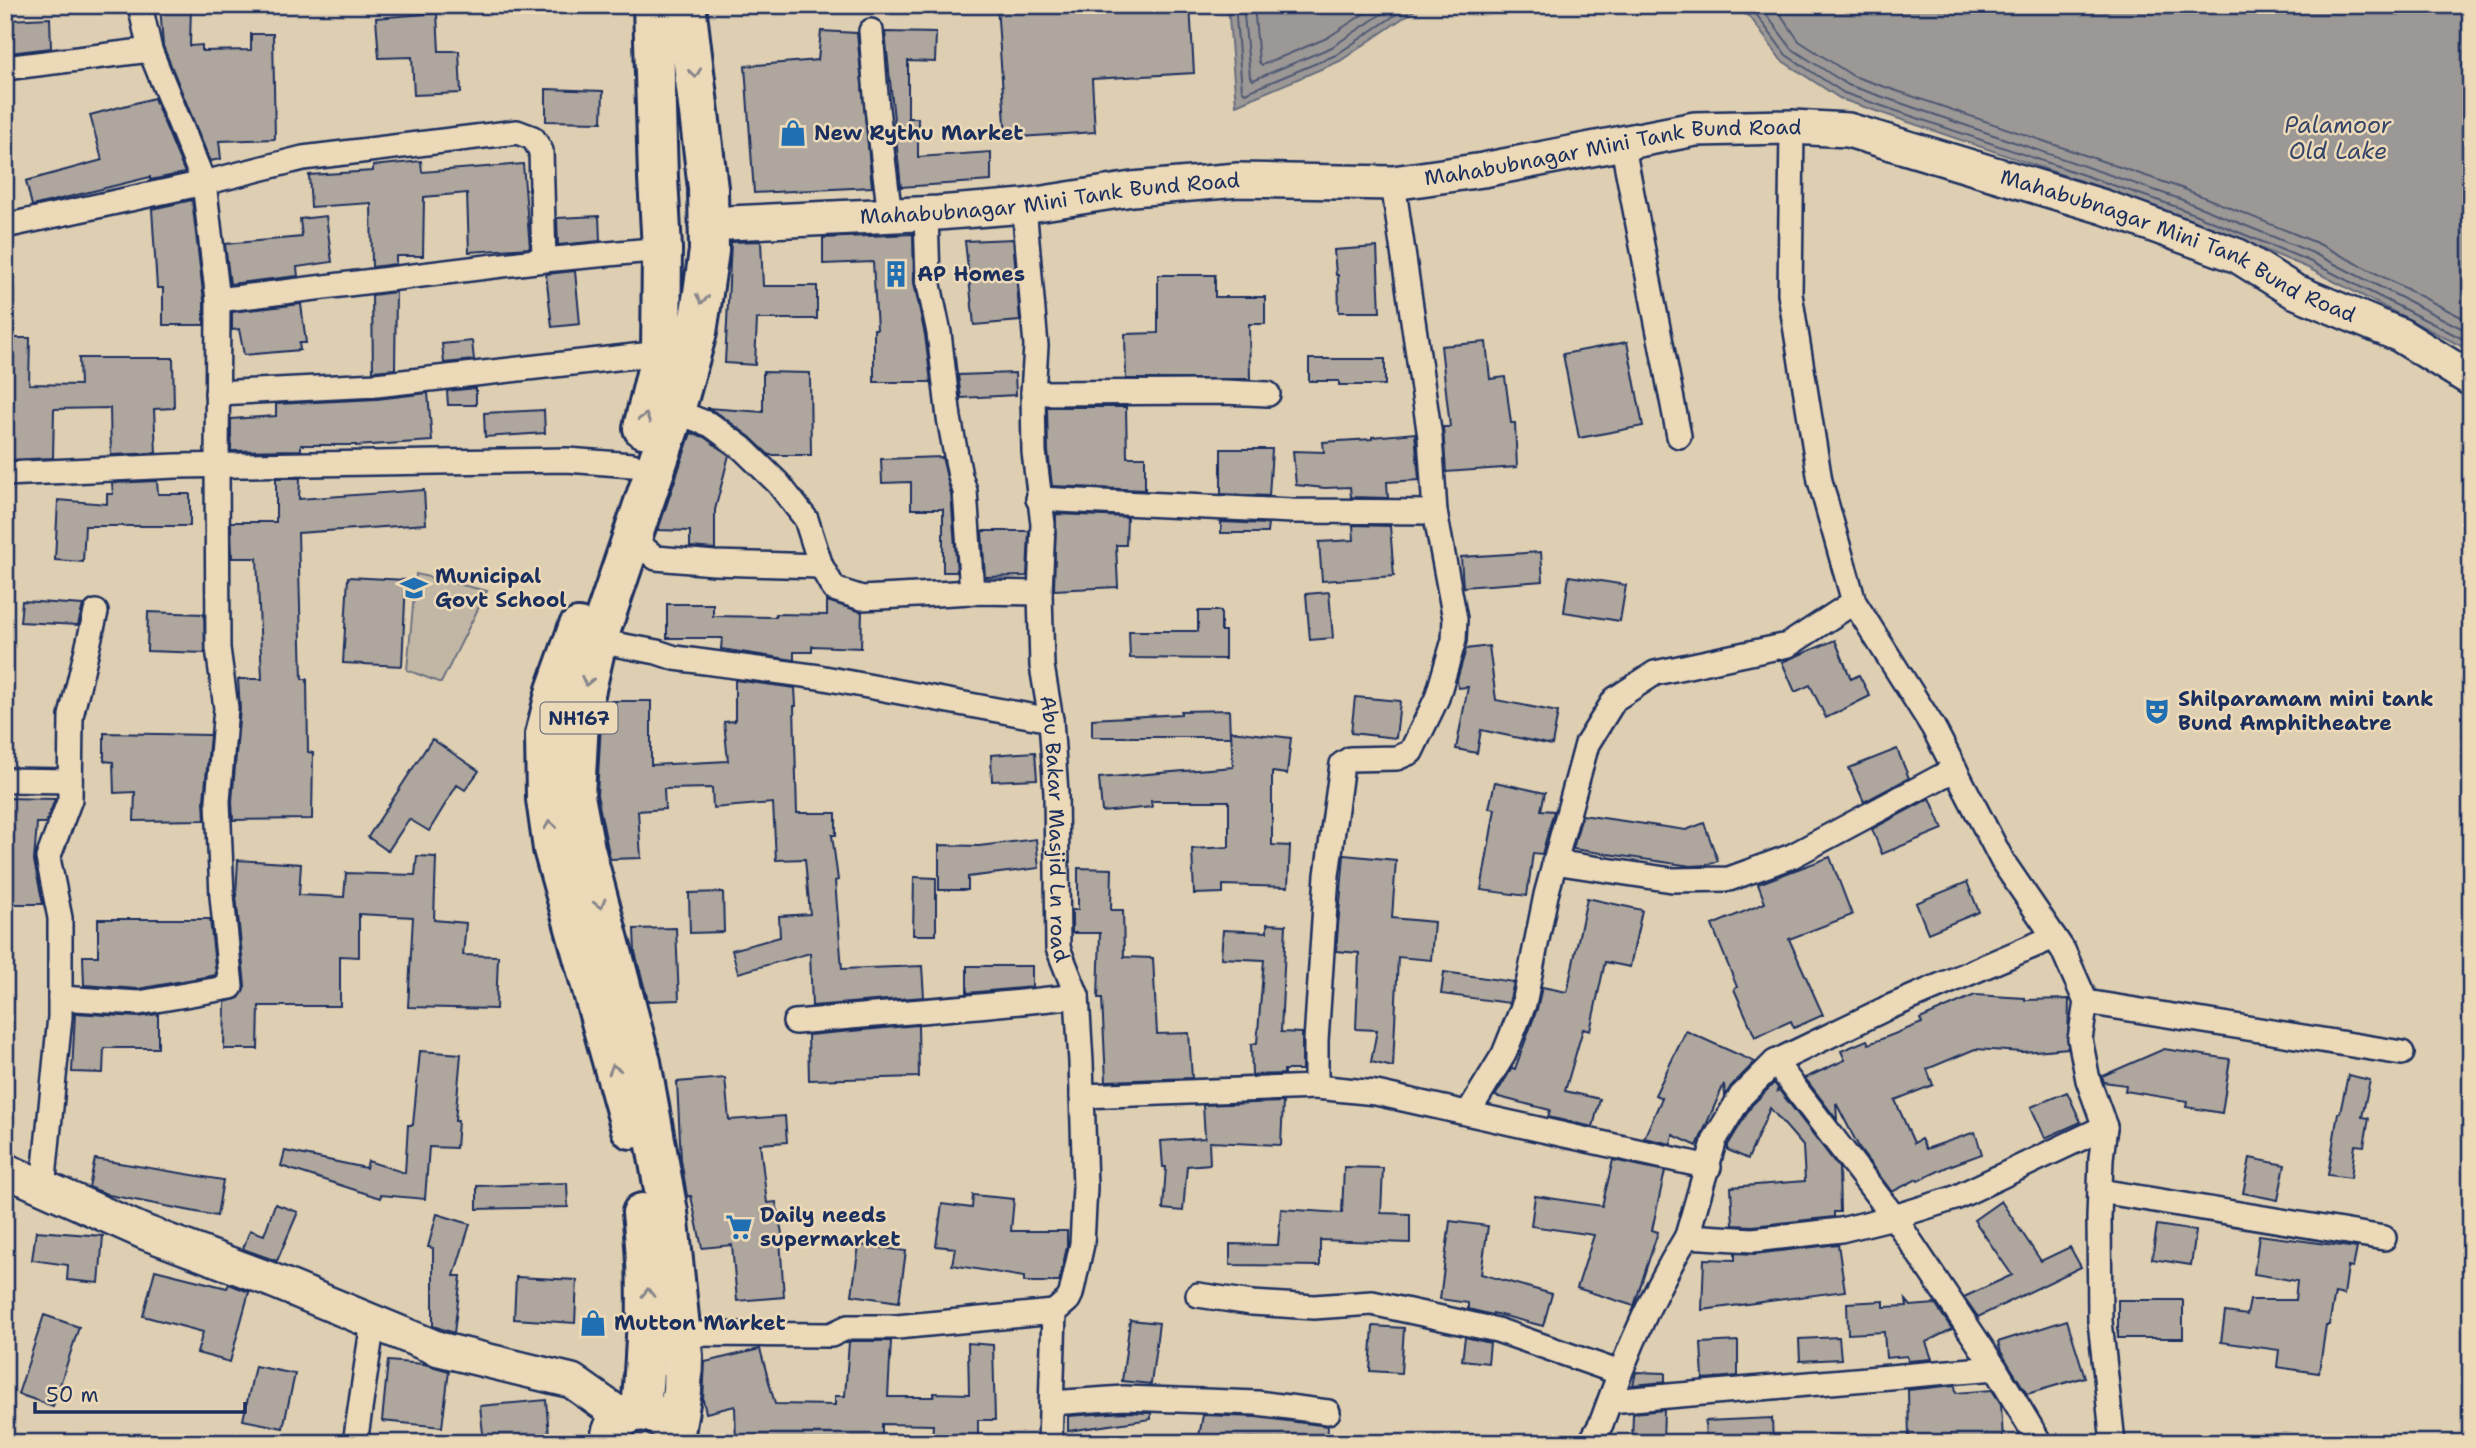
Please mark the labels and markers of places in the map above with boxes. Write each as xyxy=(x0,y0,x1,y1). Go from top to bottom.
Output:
shop icon: New Rythu Market xyxy=(778,118,808,148)
place label: New Rythu Market xyxy=(814,119,1024,147)
building icon: AP Homes xyxy=(881,259,911,289)
place label: AP Homes xyxy=(917,260,1025,288)
place label: Municipal Govt School xyxy=(435,562,567,614)
school or university icon: Municipal Govt School xyxy=(399,573,429,603)
place label: Shilparamam mini tank Bund Amphitheatre xyxy=(2178,685,2434,737)
theatre icon: Shilparamam mini tank Bund Amphitheatre xyxy=(2142,696,2172,726)
place label: Daily needs supermarket xyxy=(760,1201,900,1253)
supermarket icon: Daily needs supermarket xyxy=(724,1212,754,1242)
shop icon: Mutton Market xyxy=(578,1308,608,1338)
place label: Mutton Market xyxy=(614,1309,786,1337)

